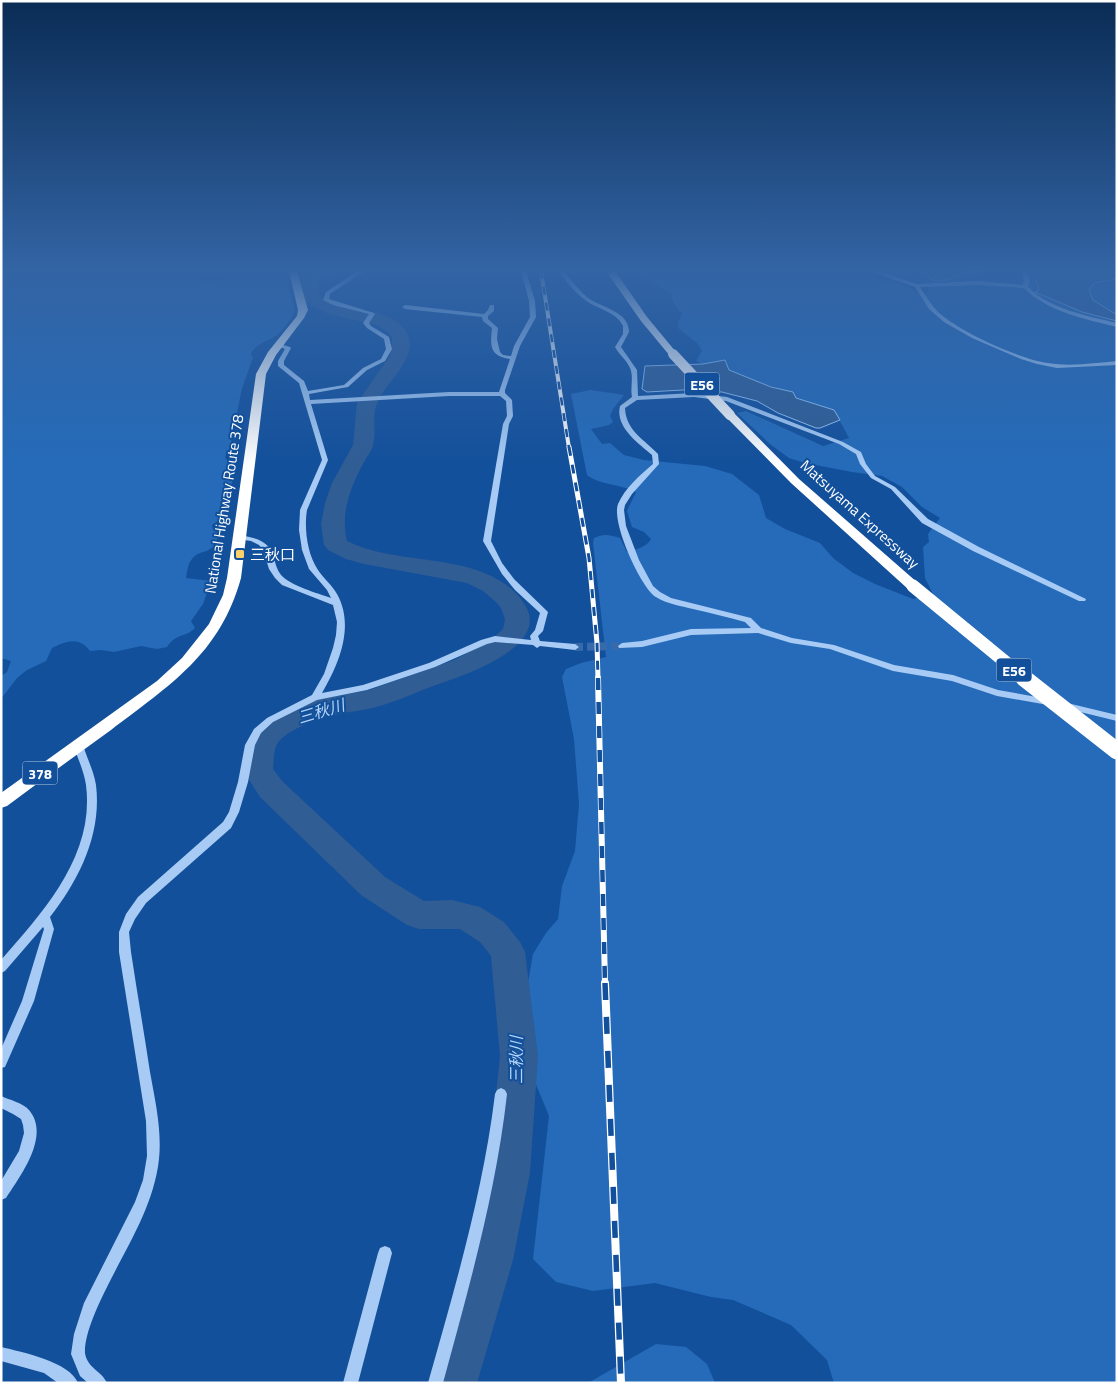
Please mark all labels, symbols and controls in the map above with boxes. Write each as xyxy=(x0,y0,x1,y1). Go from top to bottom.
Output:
road number: E56 xyxy=(684,372,720,396)
street label: National Highway Route 378 xyxy=(198,413,250,595)
street label: Matsuyama Expressway xyxy=(795,454,925,574)
place label: 三秋口 xyxy=(250,543,295,566)
marker: 三秋口 xyxy=(234,548,246,560)
road number: E56 xyxy=(996,658,1032,682)
water label: 三秋川 xyxy=(295,692,349,729)
road number: 378 xyxy=(22,761,58,784)
water label: 三秋川 xyxy=(504,1034,528,1084)

